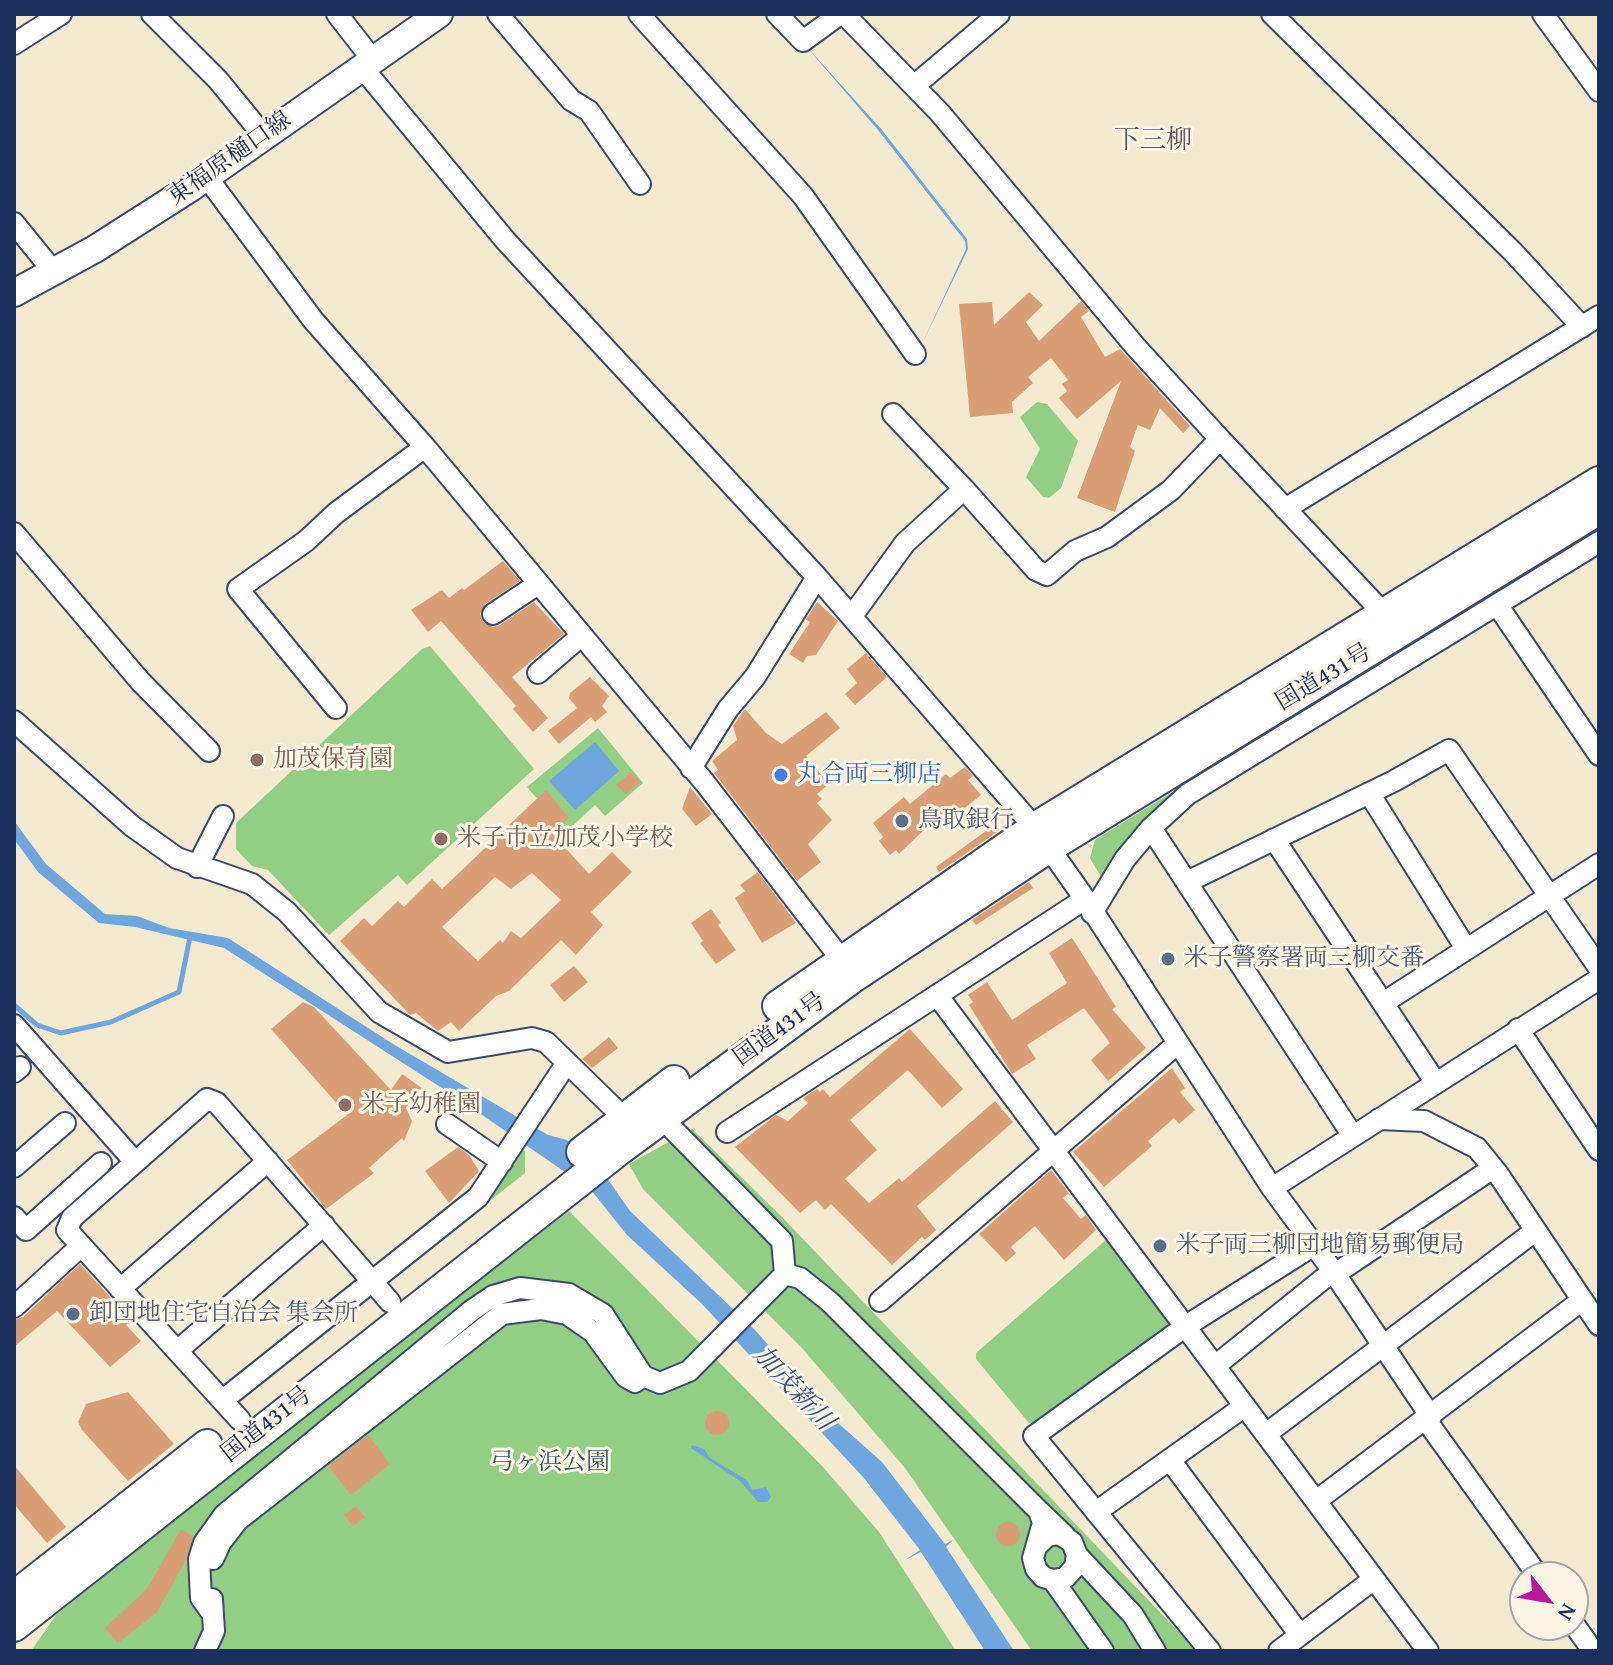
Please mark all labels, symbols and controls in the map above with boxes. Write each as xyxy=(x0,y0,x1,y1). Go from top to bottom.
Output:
street label: 東福原樋口線 xyxy=(163,106,297,212)
district label: 下三柳 xyxy=(1114,125,1192,157)
street label: 国道431号 xyxy=(1271,638,1377,718)
place label: 加茂保育園 xyxy=(273,746,393,774)
marker: 加茂保育園 xyxy=(248,751,266,769)
place label: 丸合両三柳店 xyxy=(797,761,941,789)
marker: 丸合両三柳店 xyxy=(772,766,790,784)
place label: 鳥取銀行 xyxy=(918,807,1014,835)
marker: 鳥取銀行 xyxy=(893,812,911,830)
place label: 米子市立加茂小学校 xyxy=(457,825,673,853)
marker: 米子市立加茂小学校 xyxy=(432,830,450,848)
place label: 米子警察署両三柳交番 xyxy=(1184,945,1424,973)
marker: 米子警察署両三柳交番 xyxy=(1159,950,1177,968)
street label: 国道431号 xyxy=(728,987,832,1073)
place label: 米子幼稚園 xyxy=(361,1091,481,1119)
marker: 米子幼稚園 xyxy=(336,1096,354,1114)
place label: 米子両三柳団地簡易郵便局 xyxy=(1176,1232,1464,1260)
marker: 米子両三柳団地簡易郵便局 xyxy=(1151,1237,1169,1255)
place label: 卸団地住宅自治会 集会所 xyxy=(89,1300,358,1328)
marker: 卸団地住宅自治会 集会所 xyxy=(64,1305,82,1323)
water label: 加茂新川 xyxy=(746,1340,840,1438)
street label: 国道431号 xyxy=(216,1381,318,1469)
park label: 弓ヶ浜公園 xyxy=(490,1449,610,1477)
north arrow xyxy=(1509,1561,1589,1641)
text: N xyxy=(1550,1598,1585,1627)

